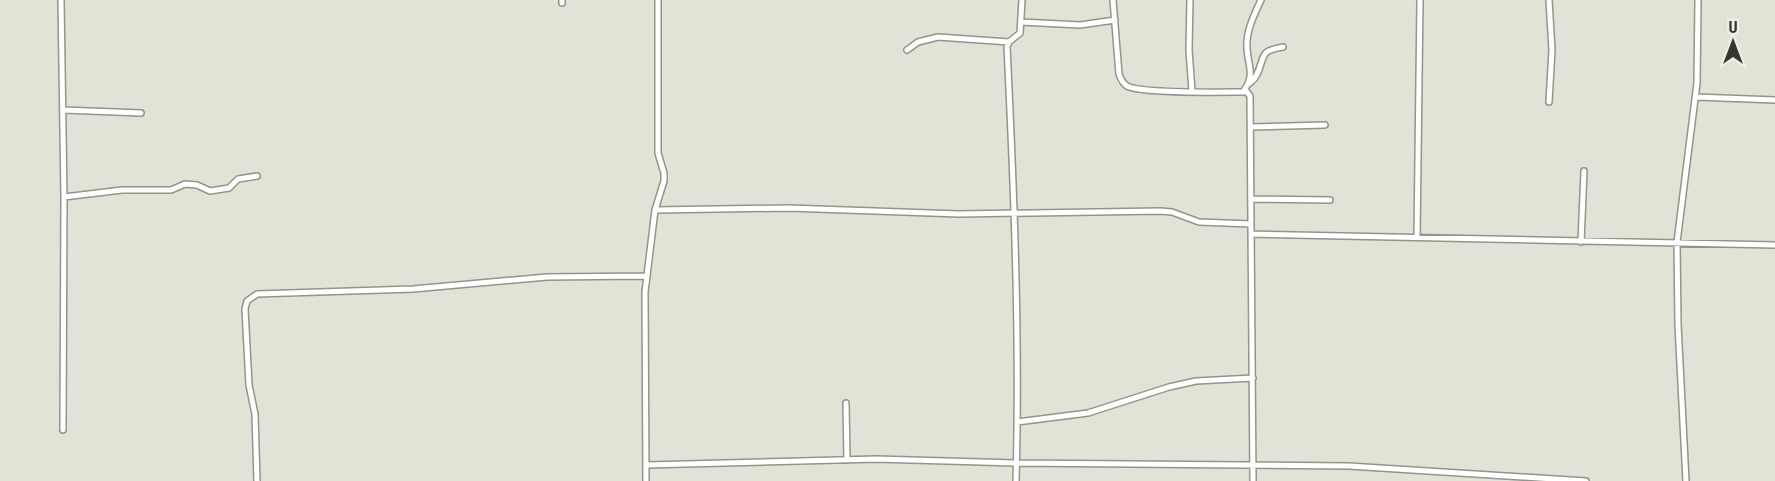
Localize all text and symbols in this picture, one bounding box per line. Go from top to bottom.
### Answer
north arrow [1703,12,1763,72]
text: U [1728,18,1738,37]

